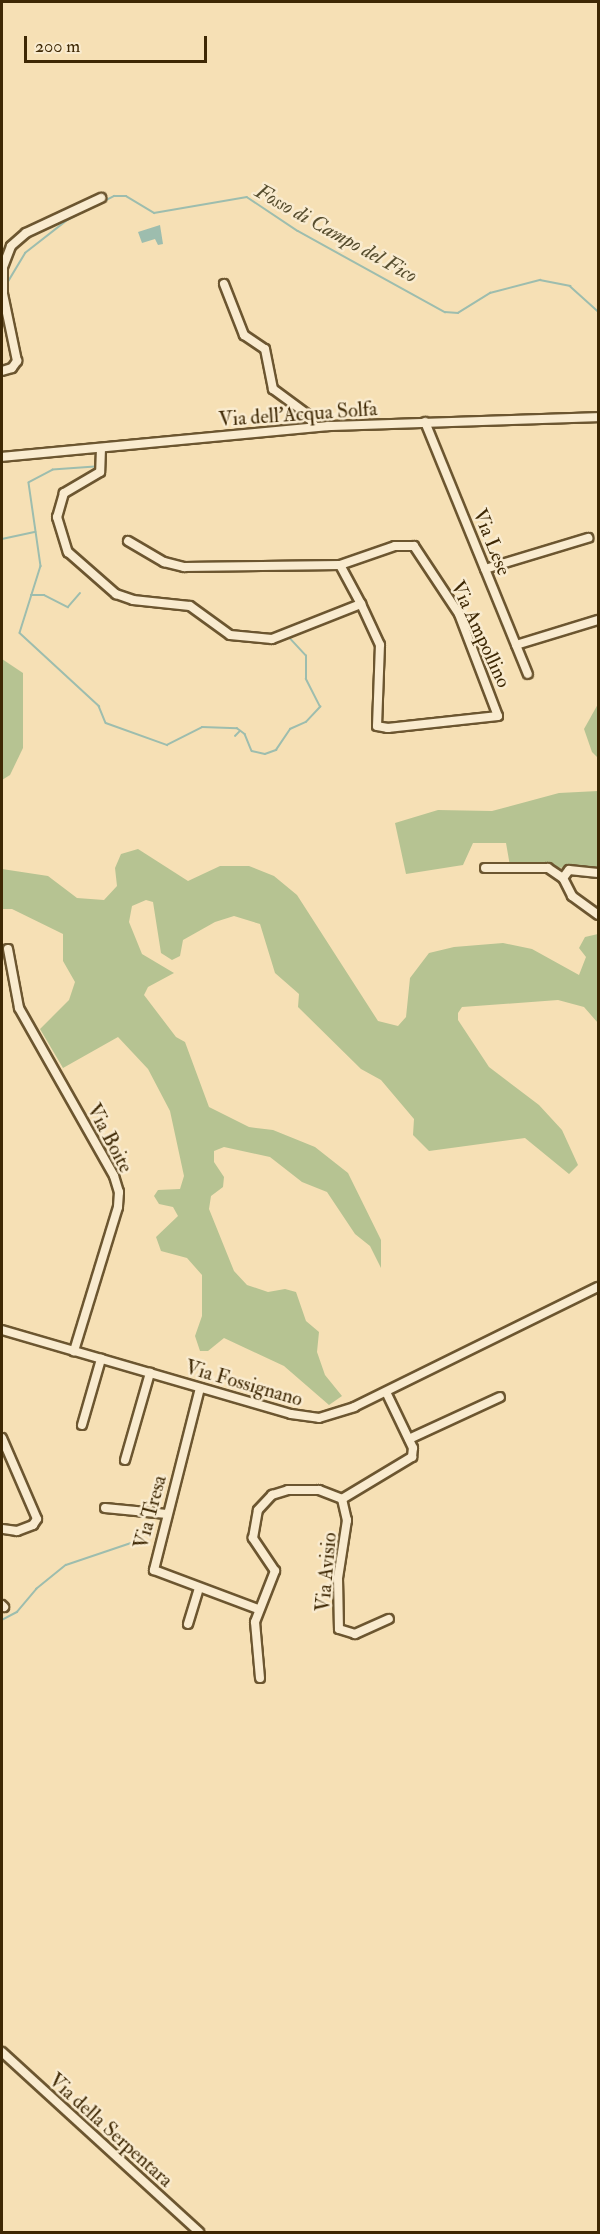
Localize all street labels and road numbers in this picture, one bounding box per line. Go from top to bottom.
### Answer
street label: Via dell'Acqua Solfa [218,396,378,432]
street label: Via Lese [468,505,516,579]
street label: Via Ampollino [446,577,516,691]
street label: Via Boite [82,1099,138,1177]
street label: Via Fossignano [183,1355,305,1411]
street label: Via Tresa [129,1473,171,1551]
street label: Via Avisio [311,1531,341,1613]
street label: Via della Serpentara [44,2068,178,2192]

